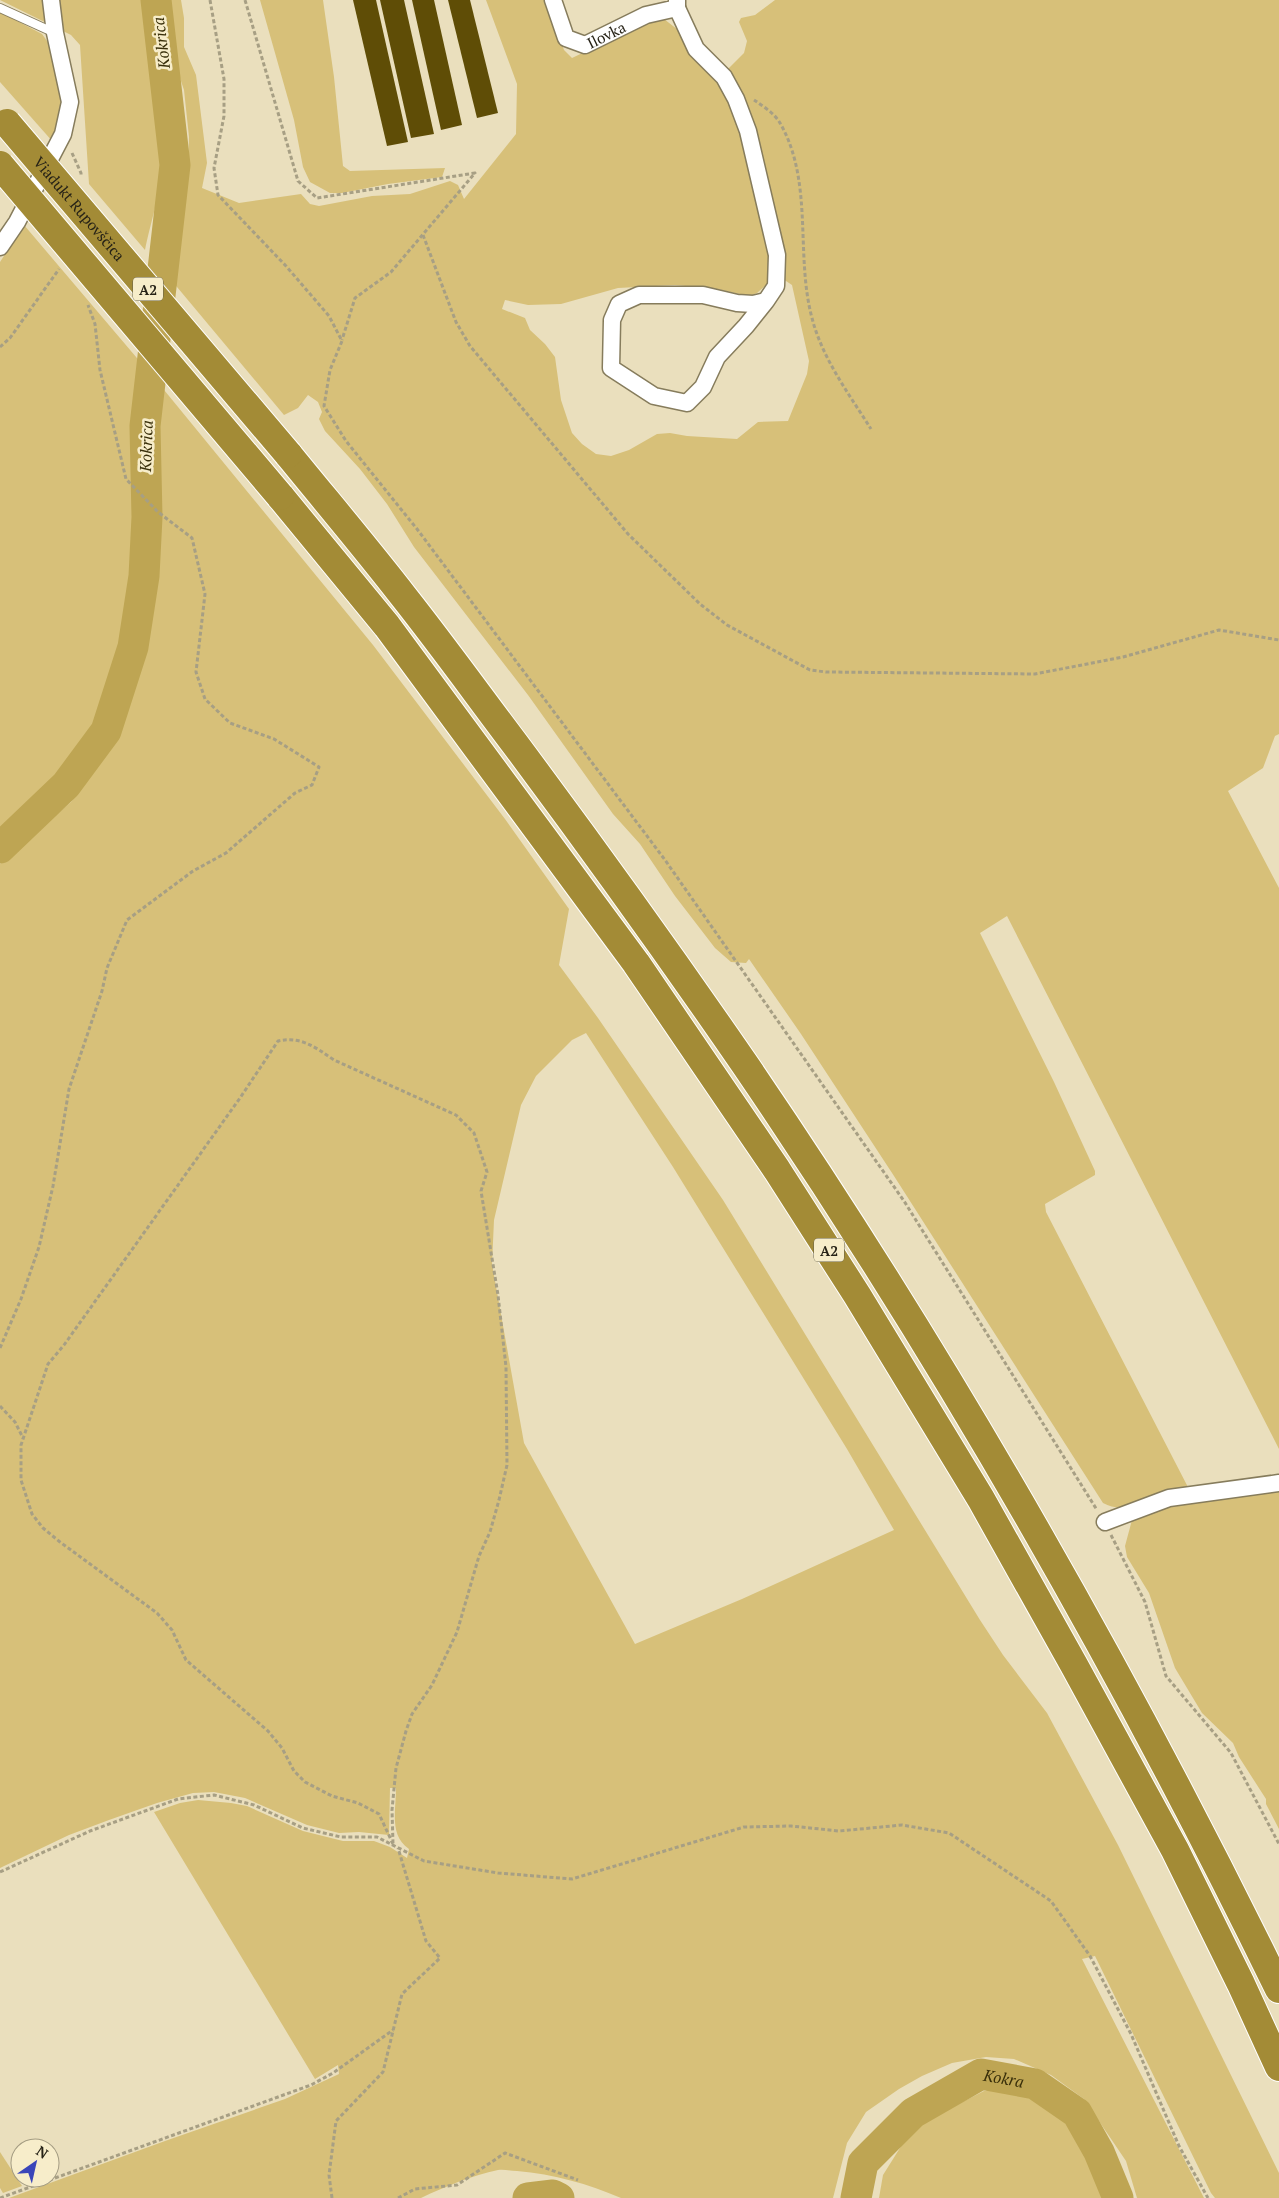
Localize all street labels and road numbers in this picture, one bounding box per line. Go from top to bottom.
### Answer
street label: Ilovka [583,16,629,53]
street label: Viadukt Rupovščica [29,152,130,265]
road number: A2 [133,278,163,300]
road number: A2 [814,1238,844,1262]

